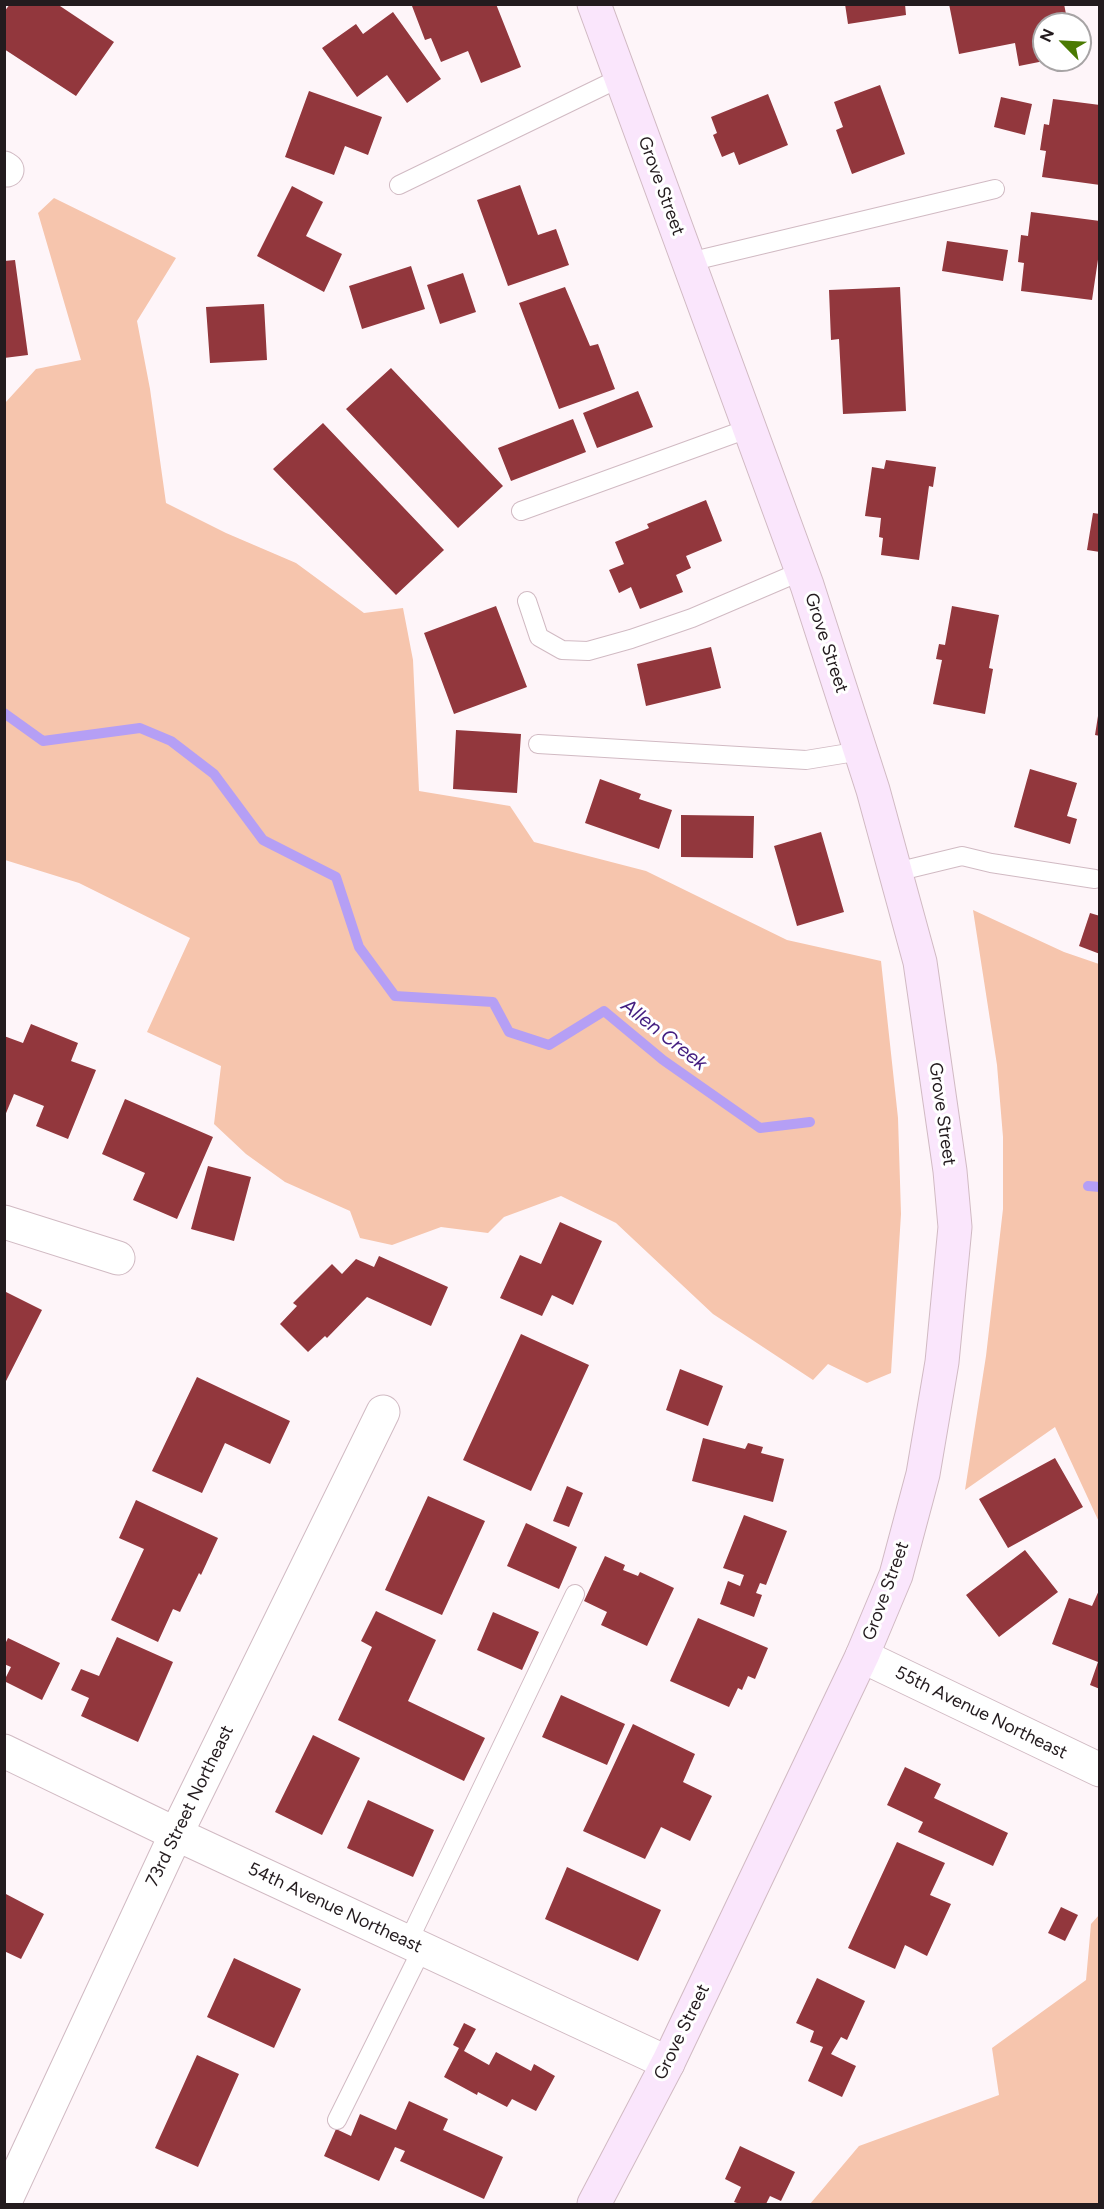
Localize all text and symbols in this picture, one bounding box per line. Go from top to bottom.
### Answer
north arrow [1032,12,1092,72]
text: N [1036,26,1058,45]
street label: Grove Street [633,134,689,238]
street label: Grove Street [800,590,852,696]
water label: Allen Creek [616,994,712,1076]
street label: Grove Street [924,1061,960,1167]
street label: Grove Street [858,1539,914,1643]
street label: 55th Avenue Northeast [891,1662,1071,1764]
street label: 73rd Street Northeast [142,1722,238,1890]
street label: 54th Avenue Northeast [244,1858,426,1958]
street label: Grove Street [650,1981,714,2083]

